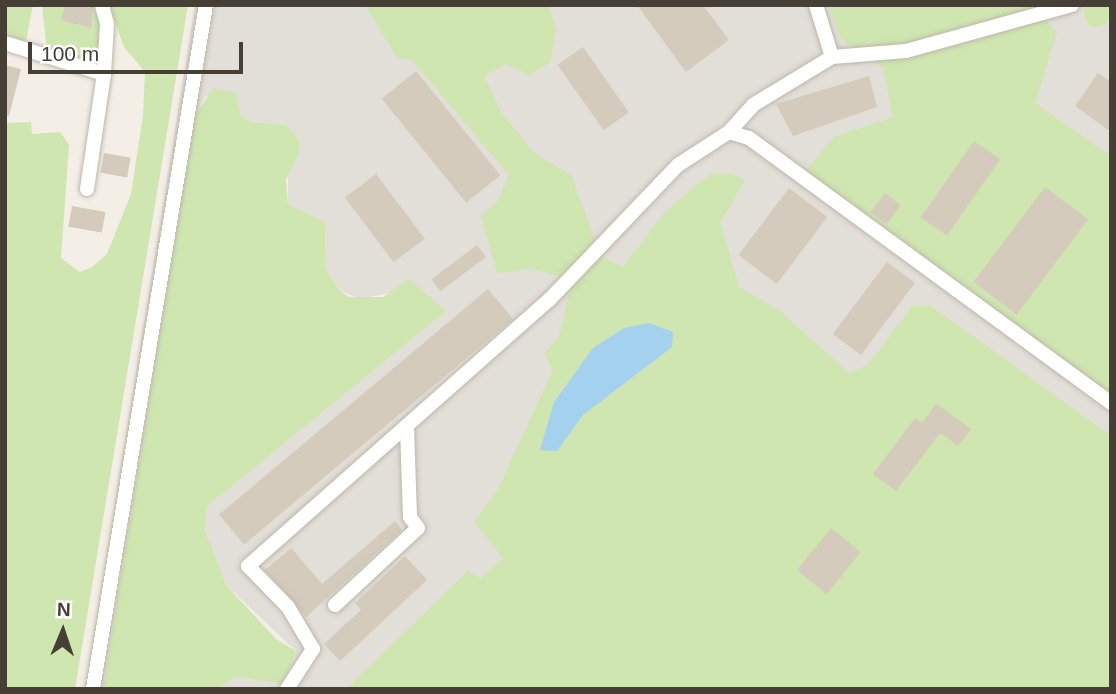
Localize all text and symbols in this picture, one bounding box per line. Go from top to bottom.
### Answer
scale bar [32,28,247,72]
text: 100 m [41,42,99,65]
north arrow [28,596,98,666]
text: N [57,599,71,620]

